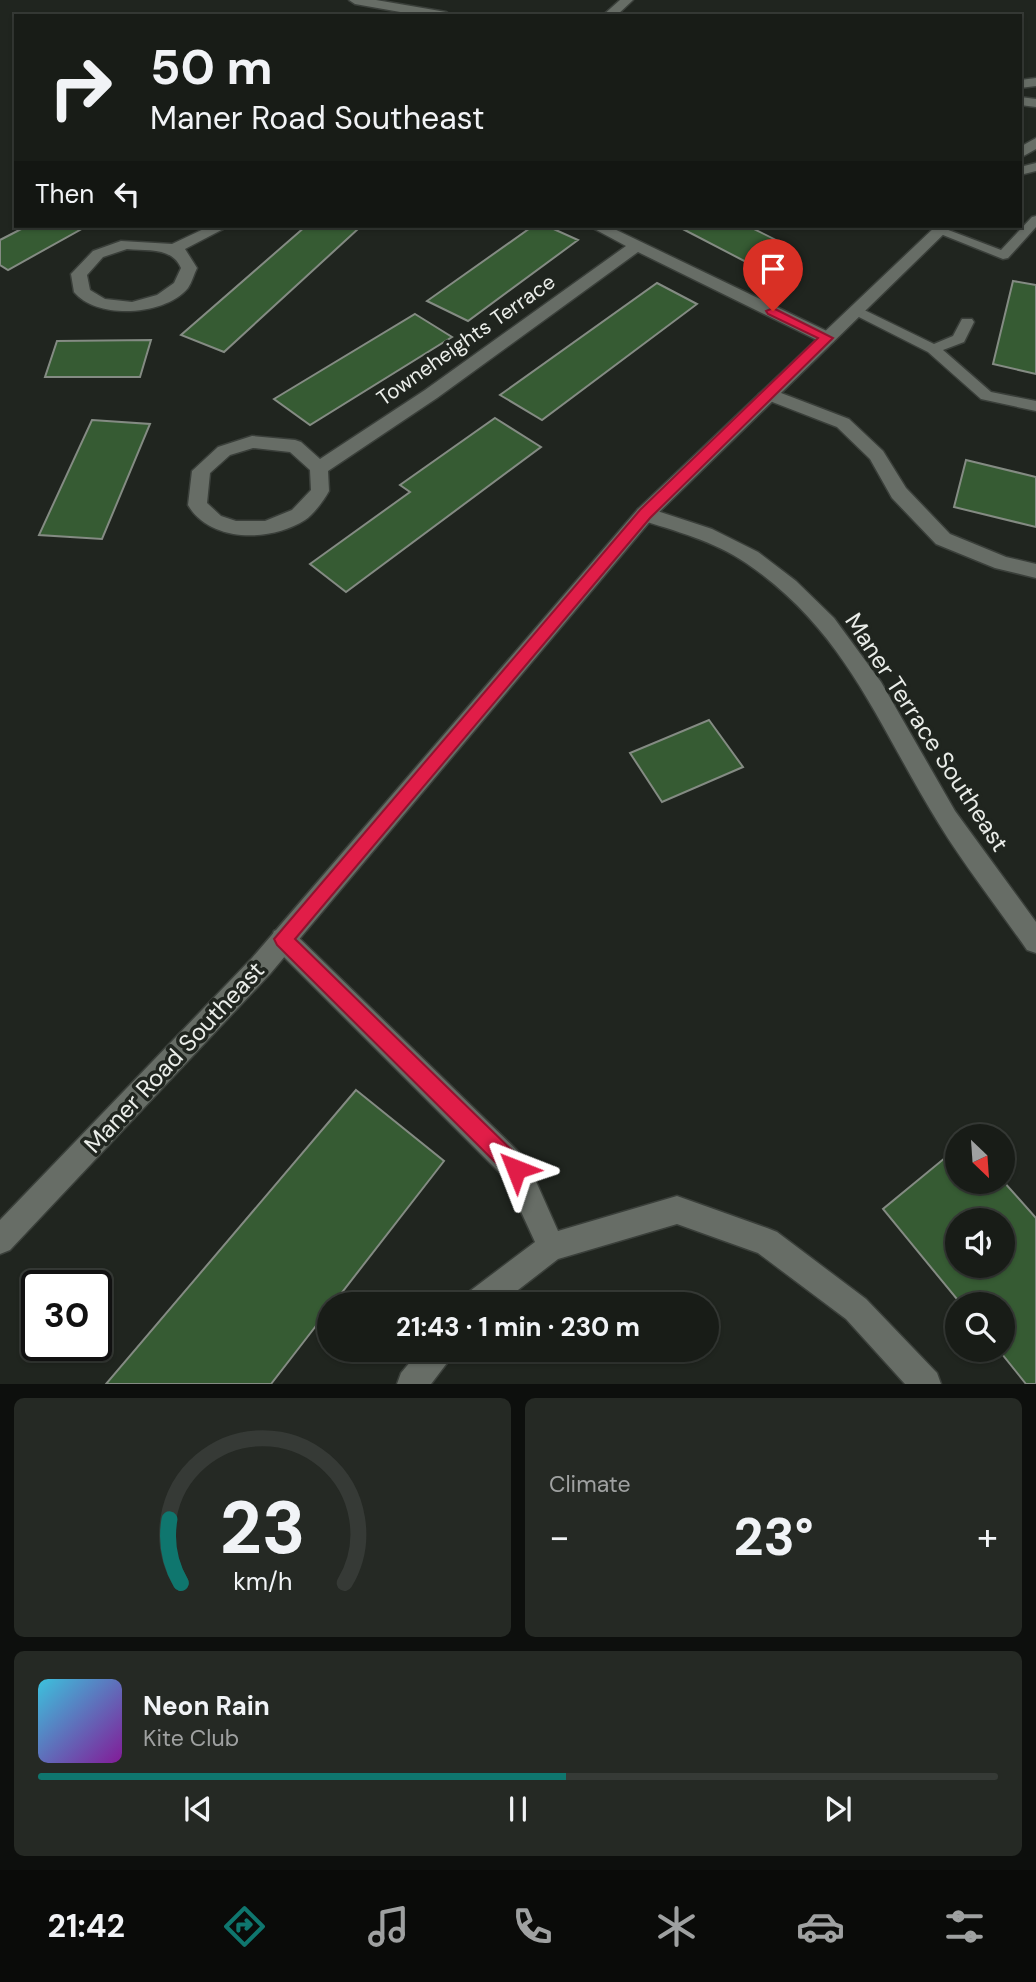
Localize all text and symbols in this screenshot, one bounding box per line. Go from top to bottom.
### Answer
text: 50 m [150,35,273,99]
icon: right [35,42,126,133]
text: Maner Road Southeast [150,97,485,139]
icon: left [108,175,146,213]
text: Then [35,177,94,211]
pin [743,239,803,311]
icon: arrive [754,250,792,288]
street label: Towneheights Terrace [371,268,561,412]
street label: Maner Terrace Southeast [838,607,1016,857]
street label: Maner Road Southeast [77,955,271,1159]
north arrow [945,1124,1015,1194]
map controls [945,1124,1015,1362]
position arrow [479,1132,553,1206]
button: sound [945,1208,1015,1278]
speed limit sign: 30 [21,1270,112,1361]
button: search [945,1292,1015,1362]
text: 21:43 · 1 min · 230 m [396,1310,640,1344]
text: Climate [549,1469,631,1499]
text: 23 [220,1482,305,1577]
text: 23° [733,1503,814,1571]
text: − [549,1512,570,1562]
text: + [977,1512,998,1562]
text: km/h [233,1565,292,1598]
text: Neon Rain [143,1689,270,1723]
text: Kite Club [143,1723,239,1753]
icon: previous [179,1790,217,1828]
icon: pause [499,1790,537,1828]
icon: next [819,1790,857,1828]
icon: directions [220,1902,269,1951]
icon: music [364,1902,413,1951]
icon: phone [508,1902,557,1951]
icon: climate [652,1902,701,1951]
icon: car [796,1902,845,1951]
icon: filters [940,1902,989,1951]
text: 21:42 [47,1905,125,1947]

